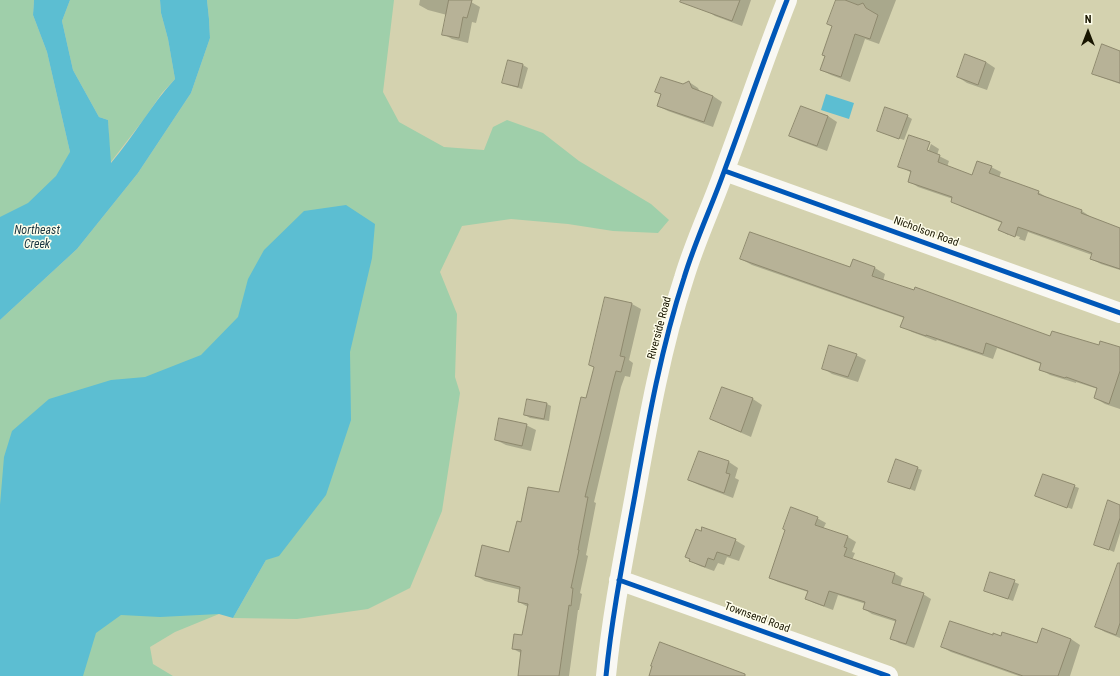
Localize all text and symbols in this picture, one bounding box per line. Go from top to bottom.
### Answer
north arrow [1068,12,1108,52]
text: N [1085,13,1091,26]
street label: Nicholson Road [892,214,960,250]
water label: Northeast Creek [14,224,60,252]
street label: Riverside Road [645,295,675,361]
street label: Townsend Road [722,600,792,636]

